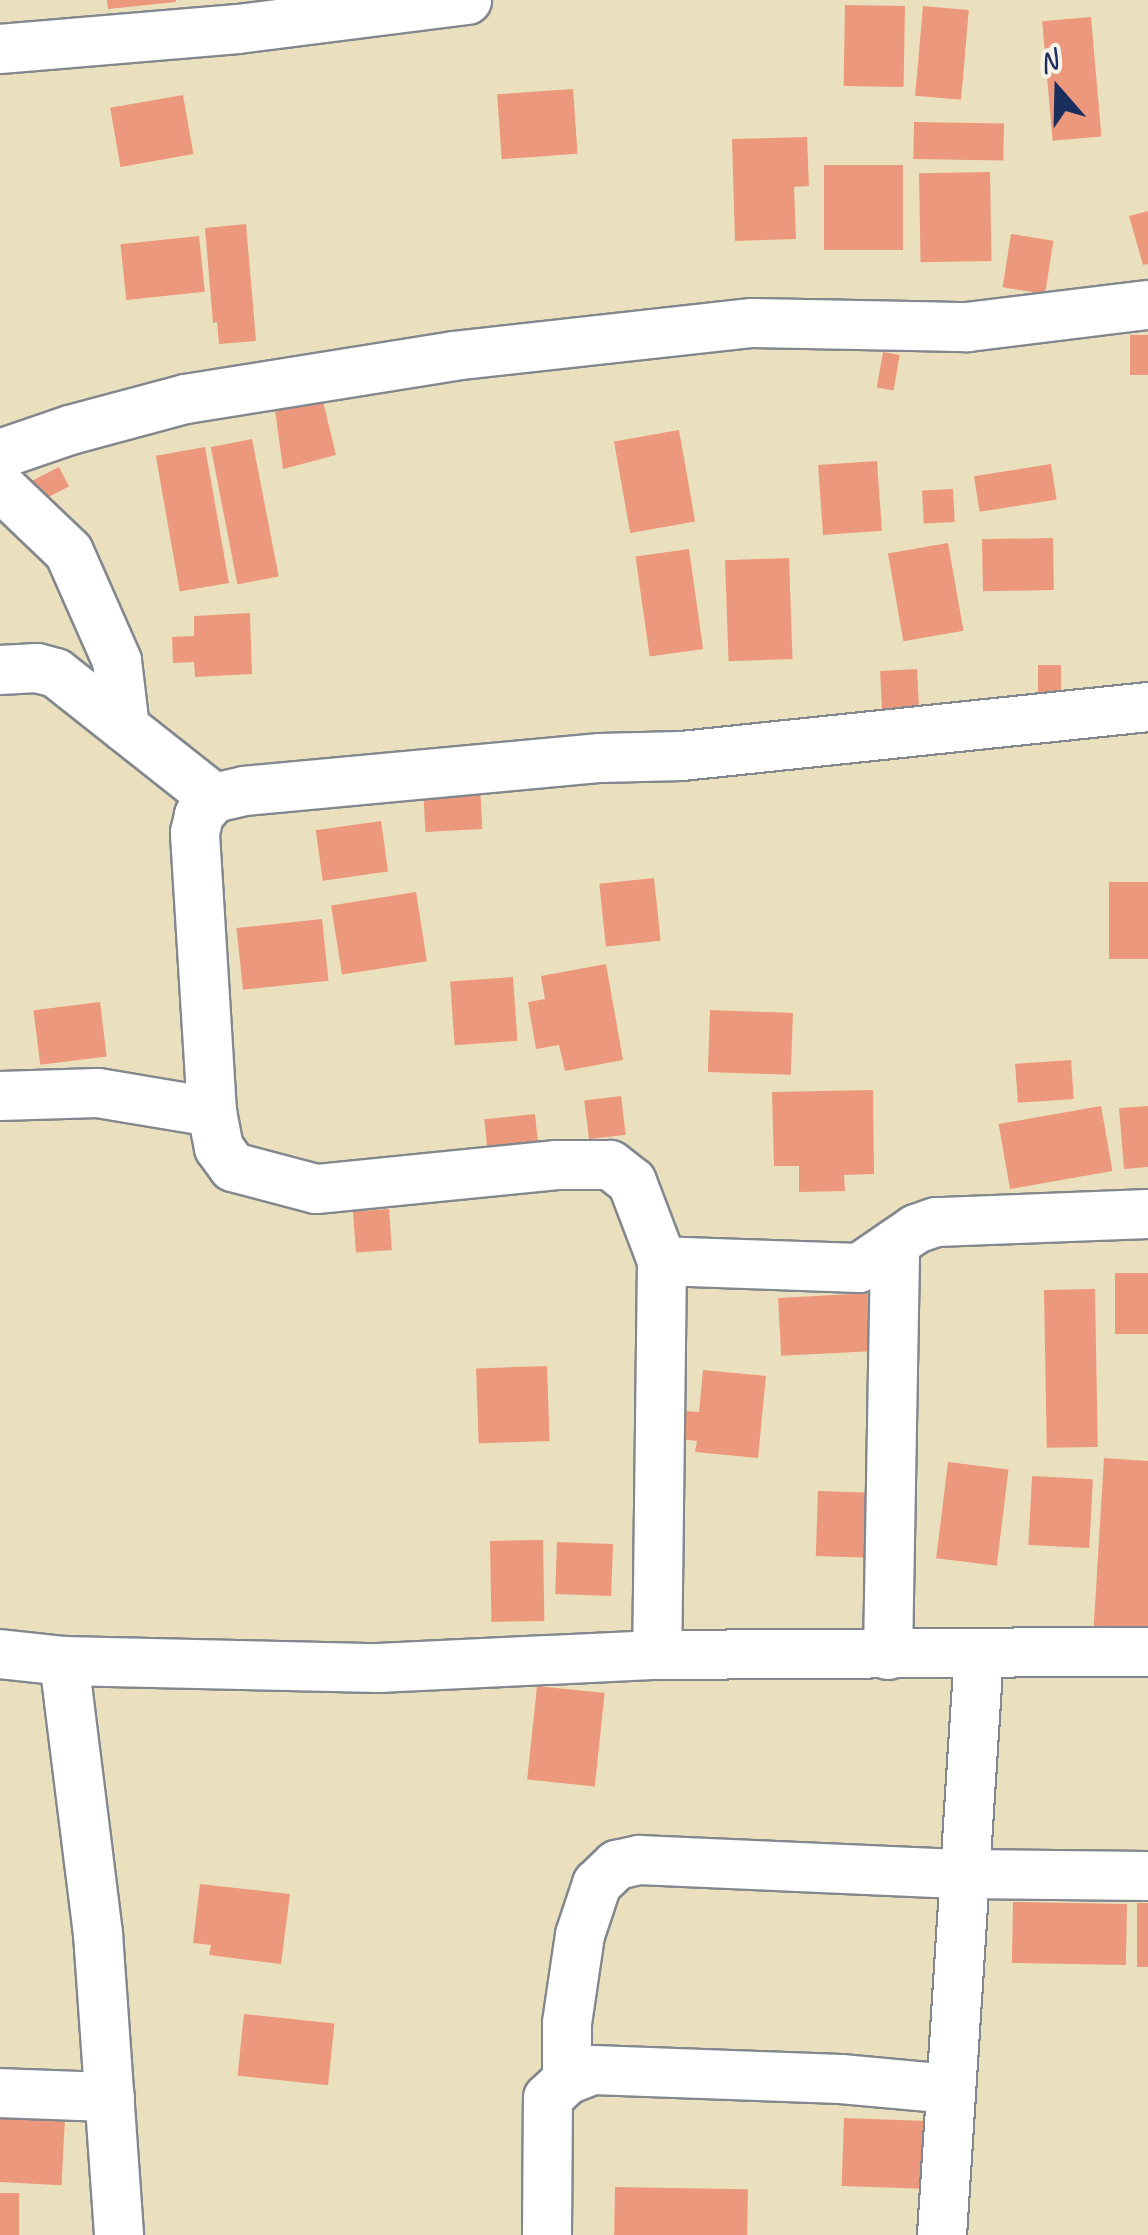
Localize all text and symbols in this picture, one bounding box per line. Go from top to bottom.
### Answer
north arrow [1008,40,1108,140]
text: N [1033,42,1062,81]

